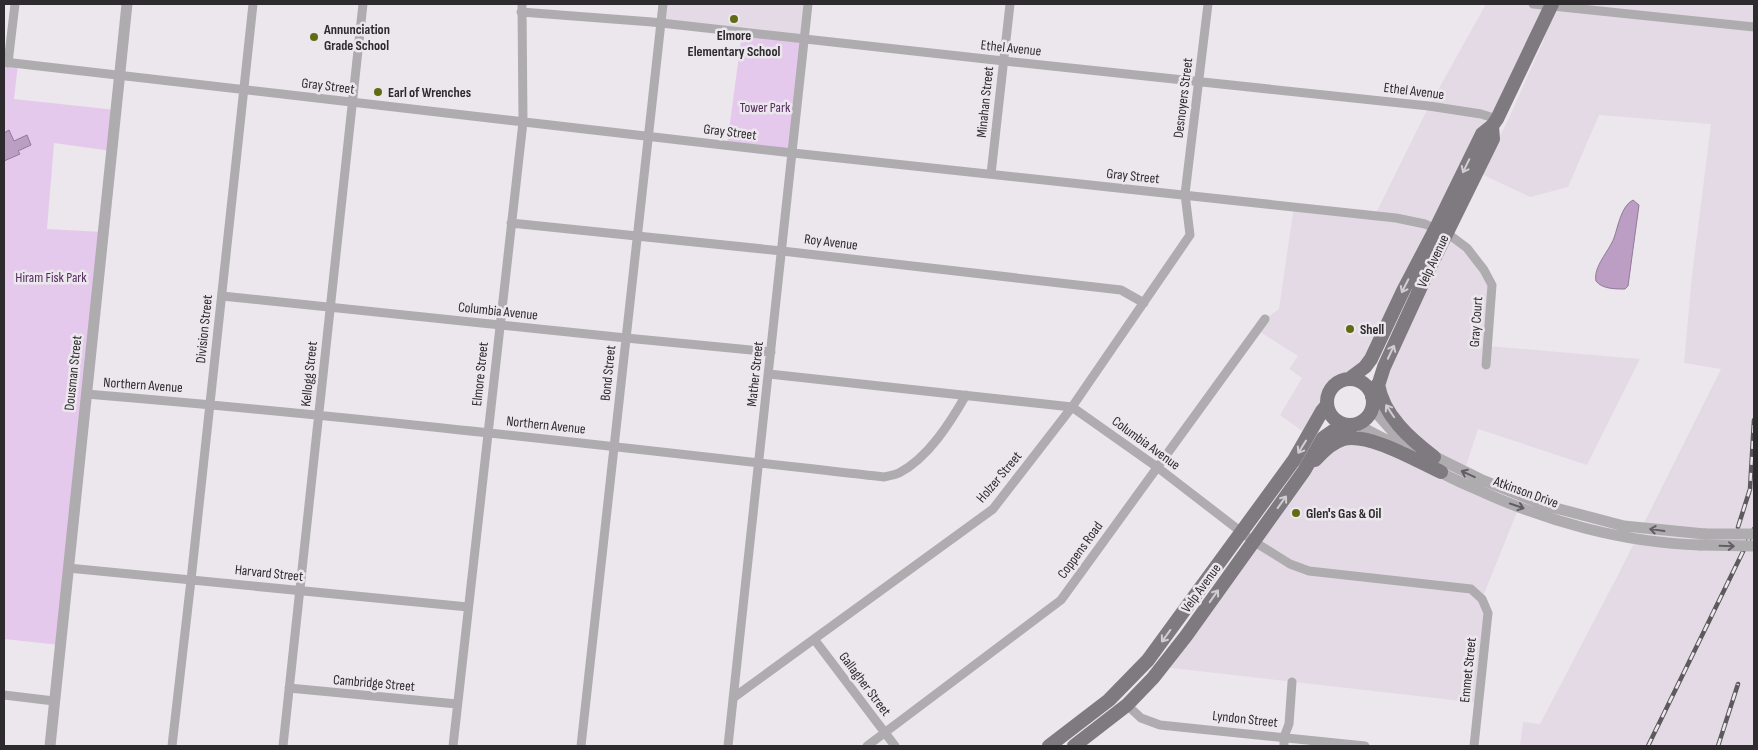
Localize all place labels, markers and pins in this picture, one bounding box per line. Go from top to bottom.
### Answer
marker: Elmore Elementary School [728,13,740,25]
place label: Annunciation Grade School [323,21,390,54]
place label: Elmore Elementary School [688,27,781,60]
marker: Annunciation Grade School [308,31,320,43]
place label: Earl of Wrenches [388,84,471,101]
marker: Earl of Wrenches [372,86,384,98]
place label: Shell [1360,321,1384,338]
marker: Shell [1344,323,1356,335]
place label: Glen's Gas & Oil [1306,505,1381,522]
marker: Glen's Gas & Oil [1290,507,1302,519]

